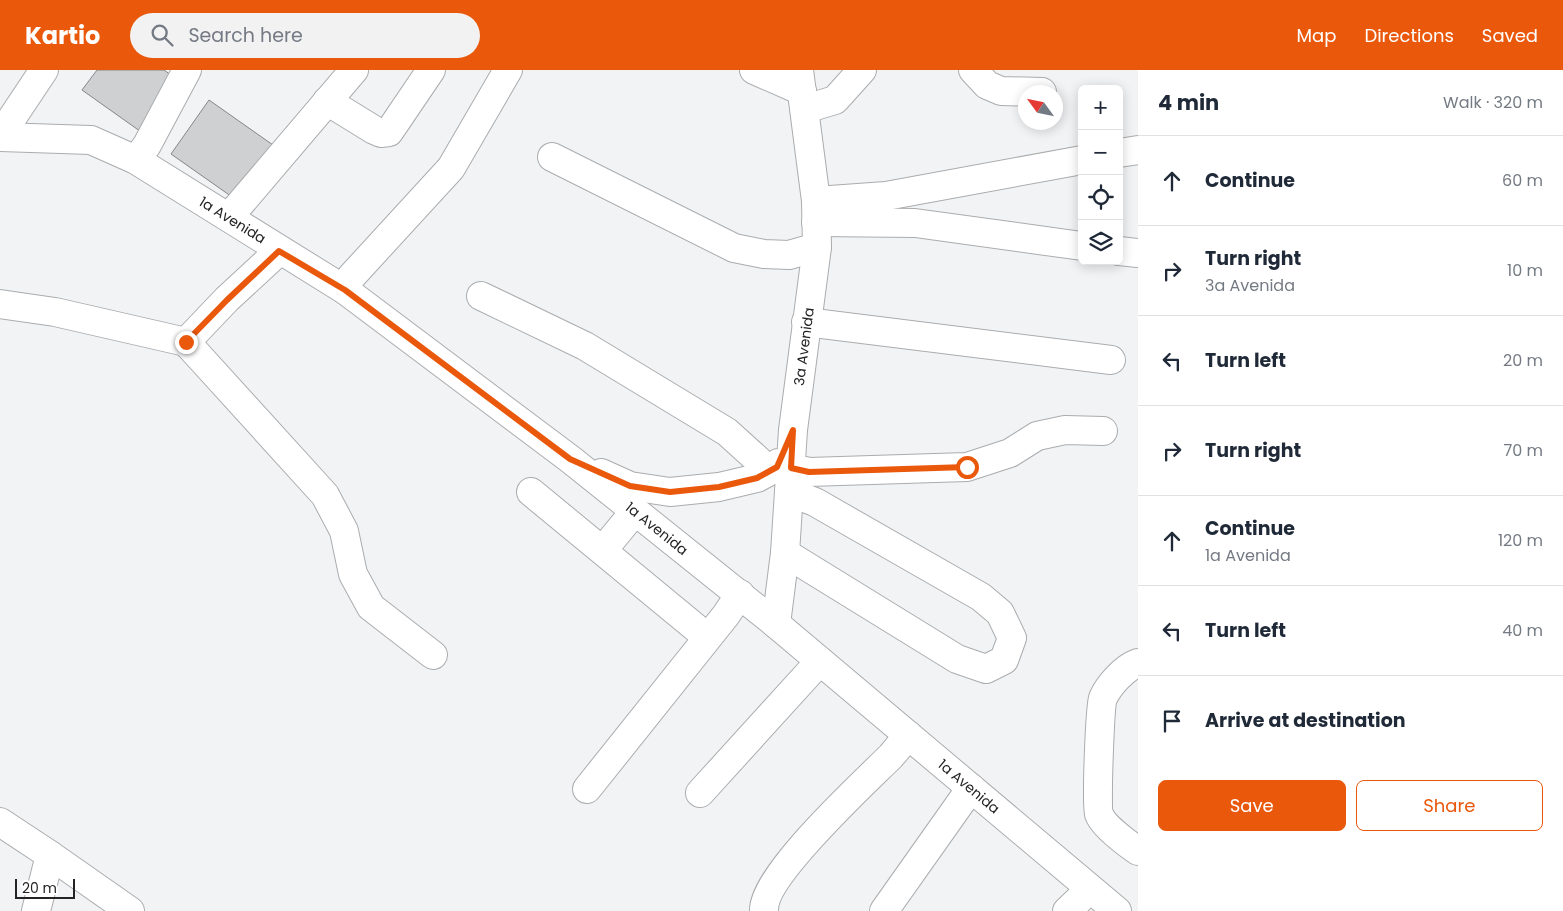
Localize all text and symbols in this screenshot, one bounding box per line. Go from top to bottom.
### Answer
search box [130,13,480,58]
text: Kartio [25,19,100,52]
icon: search [148,21,176,49]
text: Search here [188,22,303,49]
text: Map [1297,23,1336,48]
text: Directions [1364,23,1454,48]
text: Saved [1482,23,1538,48]
north arrow [1018,85,1063,130]
map controls [1078,85,1123,265]
button: + [1078,85,1123,130]
text: 4 min [1158,88,1219,117]
text: Walk · 320 m [1443,91,1543,114]
button: − [1078,130,1123,175]
icon: ahead [1158,167,1186,195]
text: Continue [1205,167,1295,194]
text: 60 m [1502,169,1543,192]
button: locate [1078,175,1123,220]
street label: 1a Avenida [195,192,270,248]
button: layers [1078,220,1123,265]
text: Turn right [1205,245,1301,272]
icon: right [1158,257,1186,285]
text: 10 m [1507,259,1543,282]
text: 3a Avenida [1205,274,1295,297]
street label: 3a Avenida [789,306,819,387]
route end [175,331,198,354]
icon: left [1158,347,1186,375]
text: Turn left [1205,347,1286,374]
text: 20 m [1503,349,1543,372]
icon: right [1158,437,1186,465]
text: Turn right [1205,437,1301,464]
text: 70 m [1503,439,1543,462]
route start [956,456,979,479]
street label: 1a Avenida [621,497,692,560]
text: Continue [1205,515,1295,542]
icon: ahead [1158,527,1186,555]
text: 120 m [1498,529,1543,552]
text: 1a Avenida [1205,544,1291,567]
icon: left [1158,617,1186,645]
text: Turn left [1205,617,1286,644]
text: 40 m [1502,619,1543,642]
icon: arrive [1158,707,1186,735]
text: Arrive at destination [1205,707,1406,734]
street label: 1a Avenida [934,755,1004,818]
button: Save [1158,780,1346,831]
button: Share [1356,780,1543,831]
scale bar [15,876,75,899]
text: 20 m [22,878,57,898]

